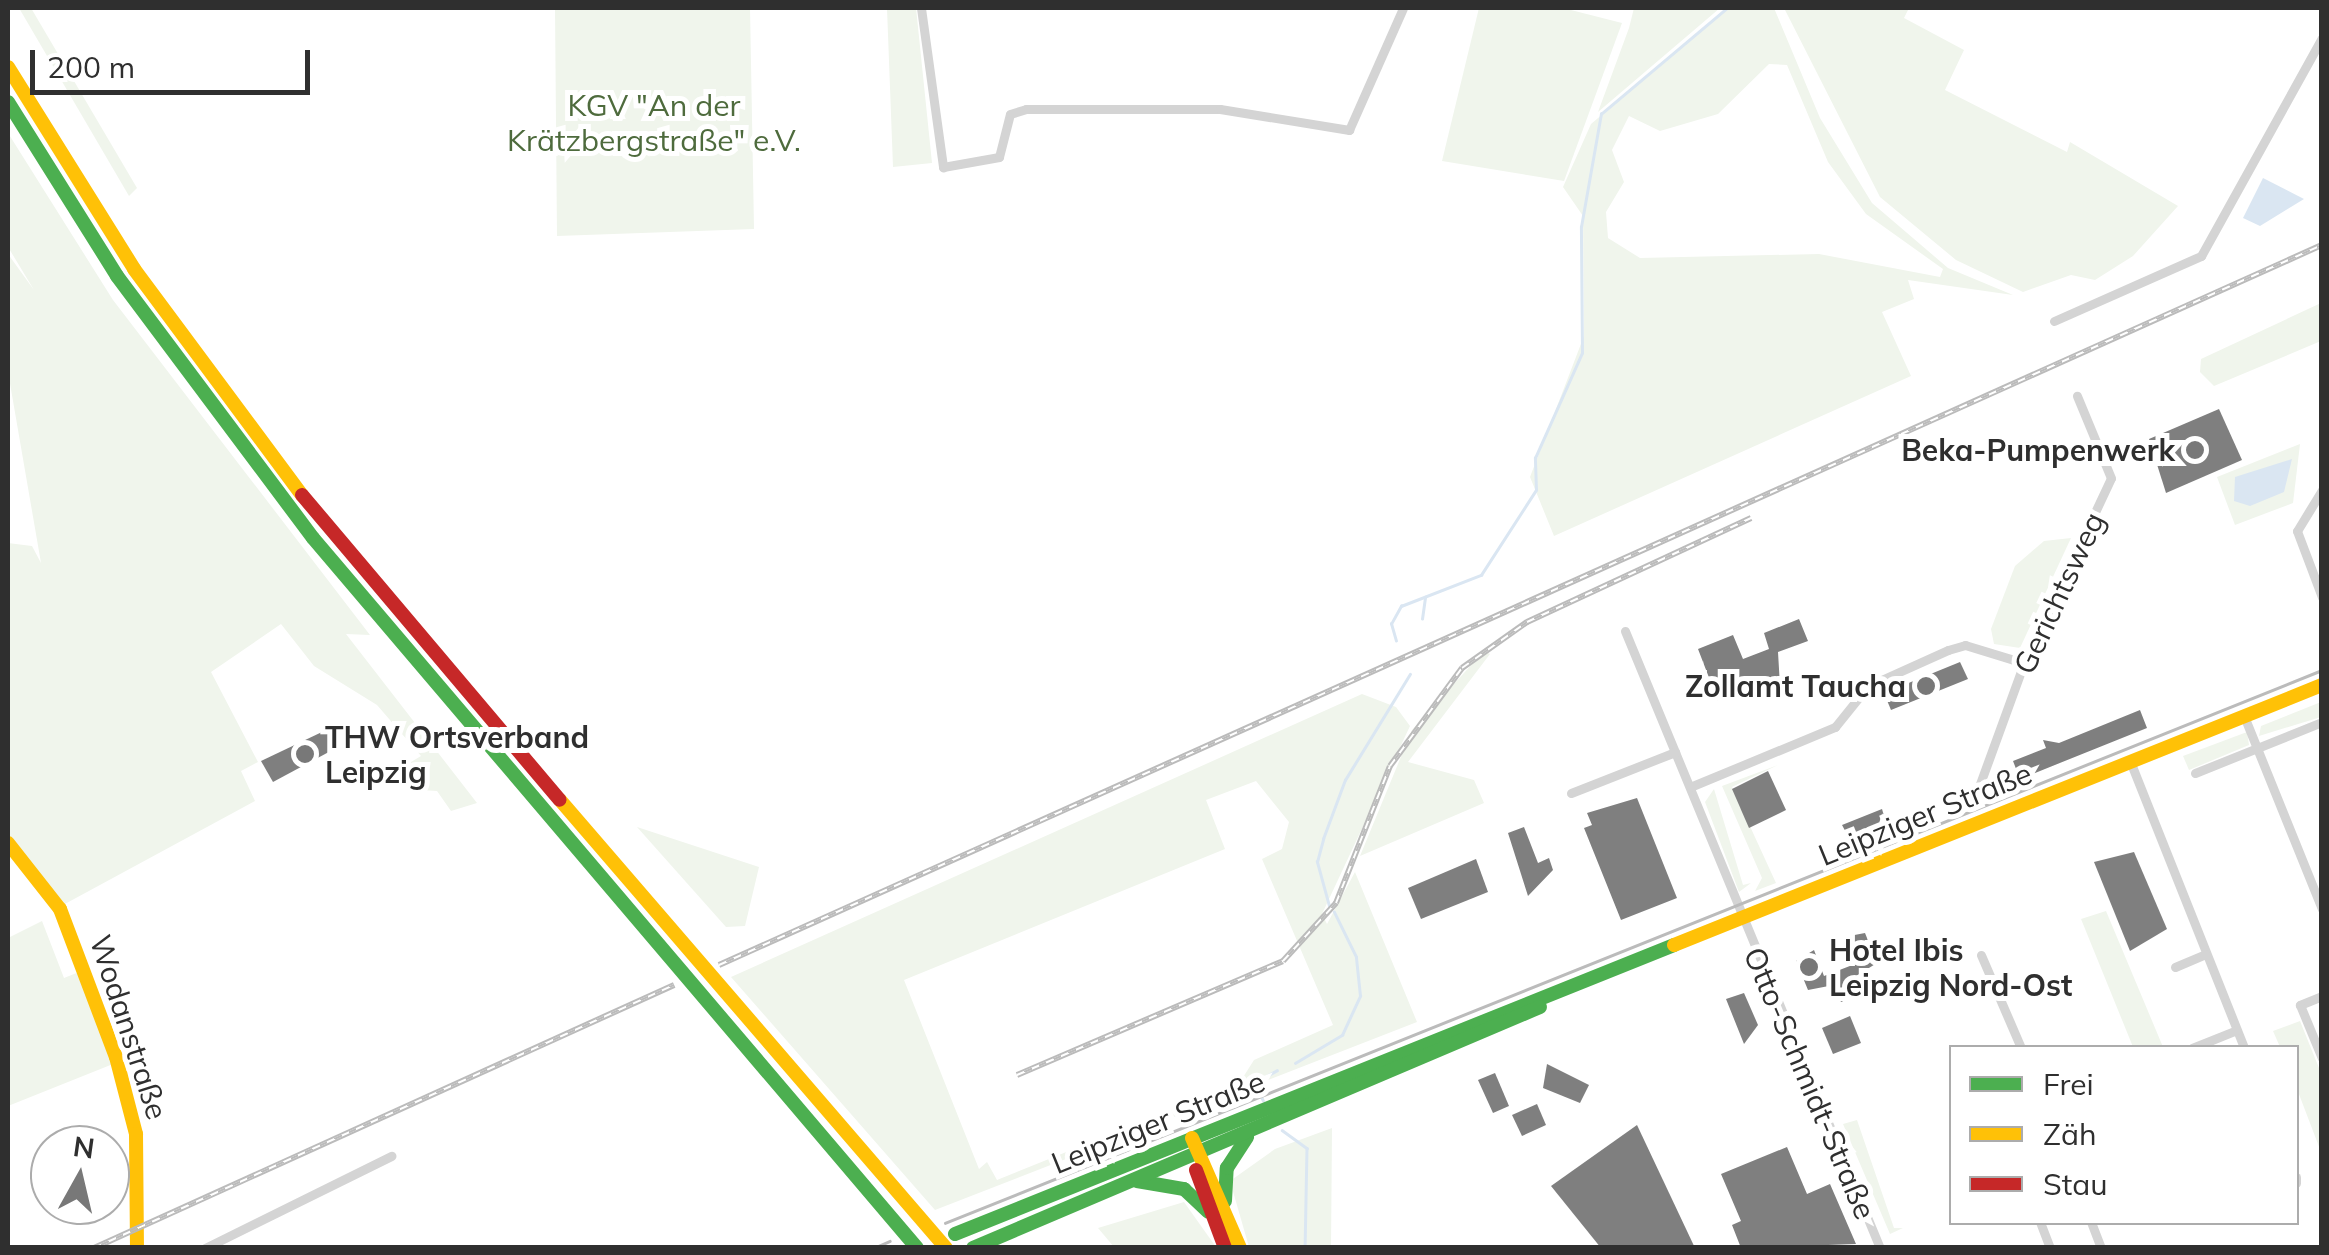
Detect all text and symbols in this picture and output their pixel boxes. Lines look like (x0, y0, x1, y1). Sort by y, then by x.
scale bar (35, 30, 315, 92)
text: 200 m (47, 48, 135, 86)
park label: KGV "An der Krätzbergstraße" e.V. (507, 87, 801, 158)
place label: Beka-Pumpenwerk (1901, 432, 2175, 468)
marker: Beka-Pumpenwerk (2184, 439, 2206, 461)
street label: Gerichtsweg (2006, 507, 2112, 679)
place label: Zollamt Taucha (1685, 668, 1906, 704)
marker: Zollamt Taucha (1915, 675, 1937, 697)
place label: THW Ortsverband Leipzig (325, 719, 589, 790)
marker: THW Ortsverband Leipzig (294, 743, 316, 765)
street label: Leipziger Straße (1813, 755, 2037, 873)
street label: Wodanstraße (82, 930, 176, 1124)
place label: Hotel Ibis Leipzig Nord-Ost (1829, 932, 2072, 1002)
street label: Otto-Schmidt-Straße (1736, 942, 1884, 1224)
marker: Hotel Ibis Leipzig Nord-Ost (1798, 956, 1820, 978)
legend (1949, 1045, 2299, 1225)
street label: Leipziger Straße (1046, 1063, 1270, 1181)
text: Frei (2043, 1065, 2094, 1103)
text: Zäh (2043, 1115, 2096, 1153)
north arrow (30, 1125, 130, 1225)
text: N (71, 1128, 97, 1166)
text: Stau (2043, 1165, 2107, 1203)

